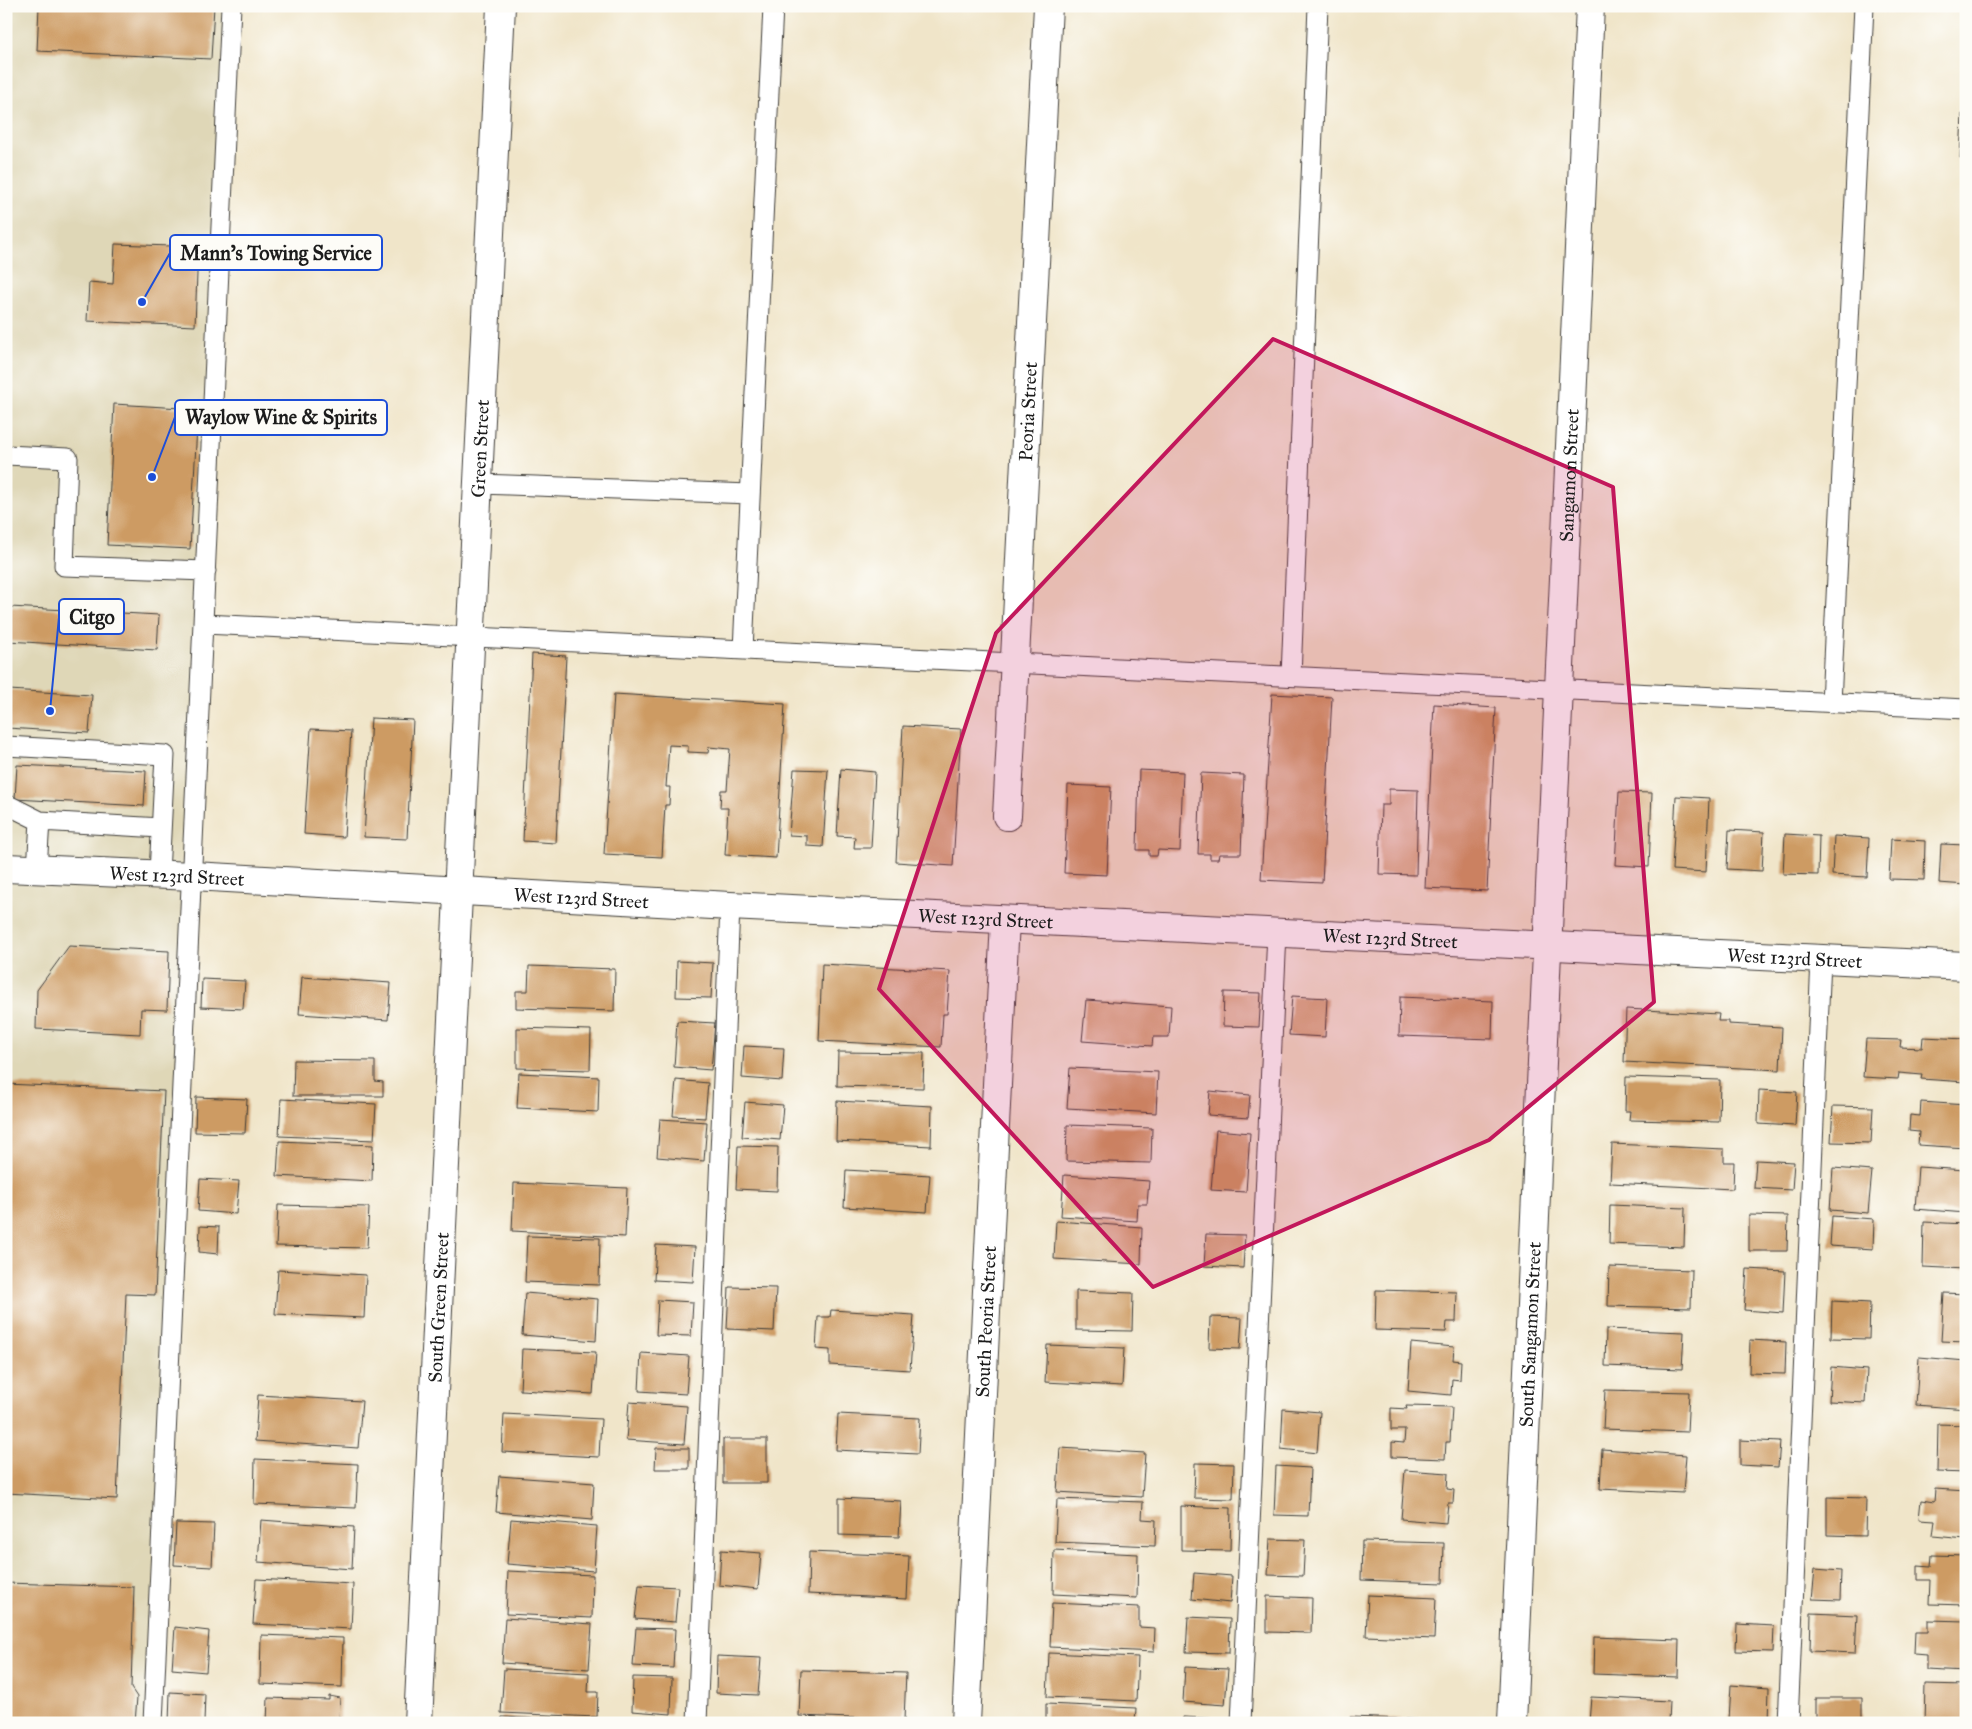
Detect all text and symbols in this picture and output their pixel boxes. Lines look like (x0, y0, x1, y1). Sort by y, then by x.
callout: Mann's Towing Service (170, 235, 382, 270)
text: Mann's Towing Service (180, 241, 373, 266)
street label: Peoria Street (1013, 361, 1041, 462)
street label: Green Street (466, 399, 493, 498)
callout: Waylow Wine & Spirits (175, 400, 387, 435)
text: Waylow Wine & Spirits (185, 405, 378, 430)
street label: Sangamon Street (1554, 408, 1583, 542)
callout: Citgo (59, 599, 124, 634)
text: Citgo (69, 605, 115, 630)
street label: West 123rd Street (109, 861, 245, 890)
street label: West 123rd Street (513, 882, 650, 913)
street label: West 123rd Street (918, 904, 1054, 933)
street label: West 123rd Street (1322, 923, 1459, 953)
street label: West 123rd Street (1727, 943, 1863, 972)
street label: South Green Street (423, 1231, 453, 1383)
street label: South Sangamon Street (1514, 1241, 1545, 1428)
street label: South Peoria Street (970, 1245, 1001, 1398)

